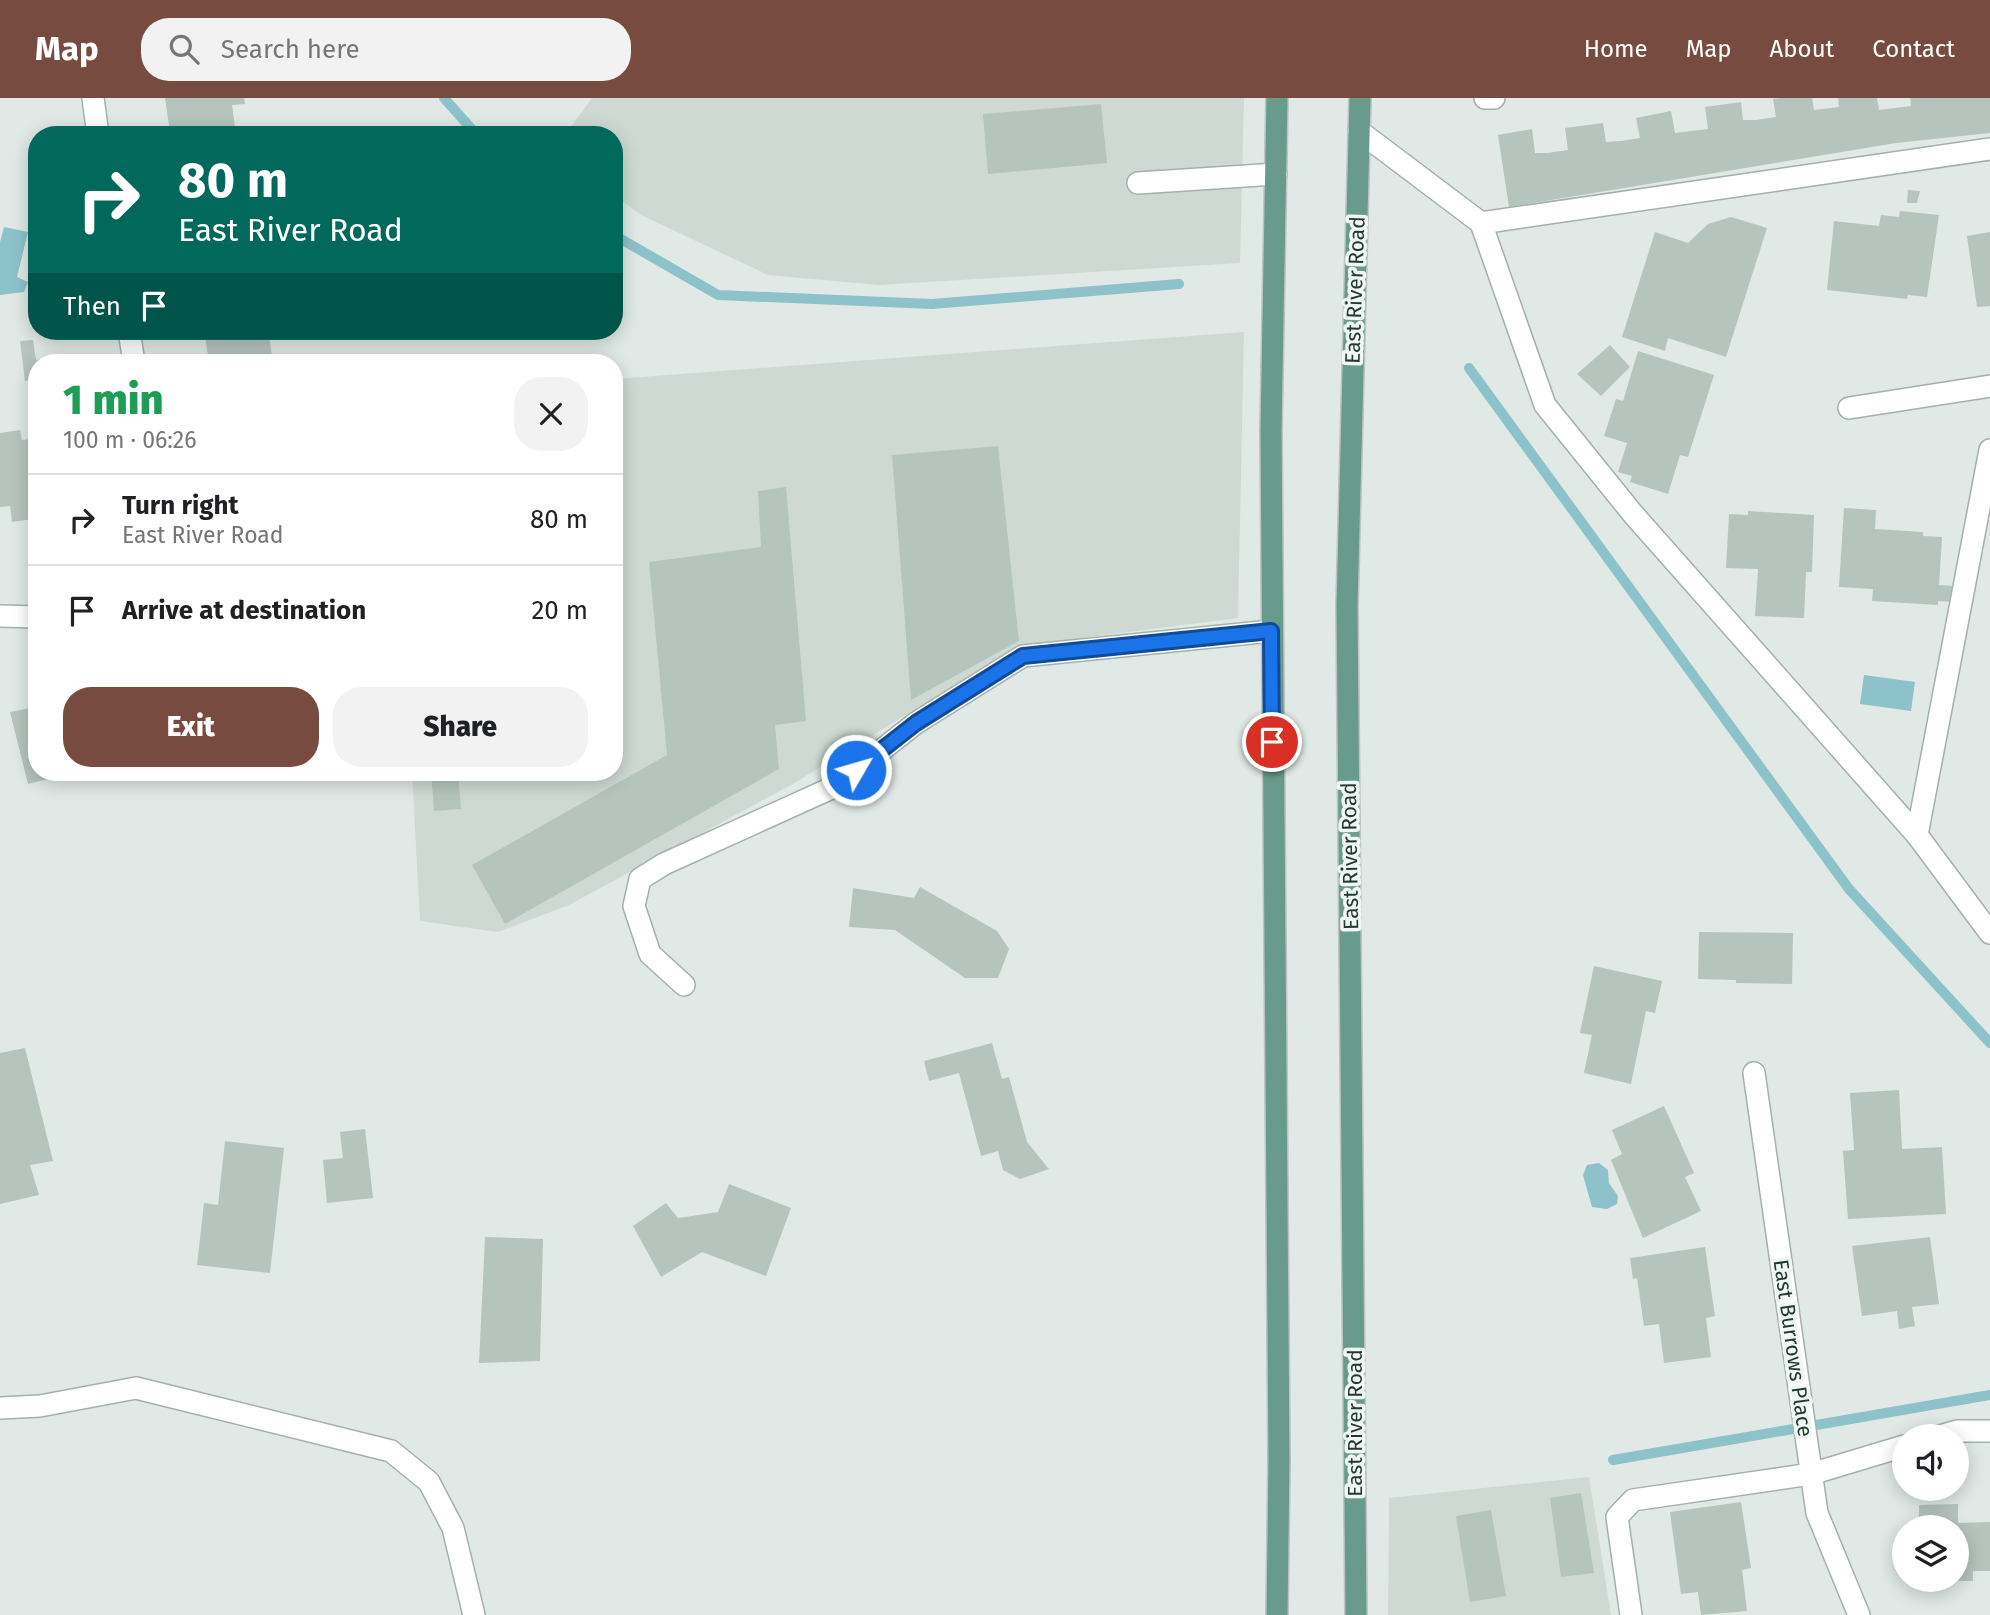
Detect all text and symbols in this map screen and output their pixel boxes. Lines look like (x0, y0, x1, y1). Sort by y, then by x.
search box (141, 18, 631, 81)
text: Map (35, 29, 99, 69)
icon: search (165, 30, 203, 68)
text: Search here (221, 34, 360, 65)
text: Home (1584, 35, 1648, 63)
text: Map (1686, 35, 1732, 63)
text: About (1770, 35, 1834, 63)
text: Contact (1872, 35, 1955, 63)
text: 80 m (178, 151, 288, 210)
icon: right (63, 154, 154, 245)
text: East River Road (178, 211, 403, 249)
street label: East River Road (1339, 216, 1371, 364)
icon: arrive (135, 287, 173, 325)
text: Then (63, 291, 121, 322)
text: 1 min (63, 375, 164, 425)
button: close (514, 377, 588, 451)
text: 100 m · 06:26 (63, 426, 196, 454)
text: Turn right (122, 490, 239, 521)
icon: right (63, 501, 101, 539)
text: 80 m (530, 504, 588, 535)
text: East River Road (122, 521, 284, 549)
icon: arrive (63, 592, 101, 630)
text: Arrive at destination (122, 595, 366, 626)
text: 20 m (531, 595, 588, 626)
button: Exit (63, 687, 319, 767)
button: Share (333, 687, 588, 767)
pin (1242, 712, 1302, 772)
icon: arrive (1253, 723, 1291, 761)
position arrow (819, 733, 893, 807)
street label: East River Road (1336, 782, 1364, 930)
street label: East Burrows Place (1768, 1258, 1818, 1438)
street label: East River Road (1342, 1349, 1368, 1497)
map controls (1892, 1424, 1969, 1592)
button: sound (1892, 1424, 1969, 1501)
button: layers (1892, 1515, 1969, 1592)

